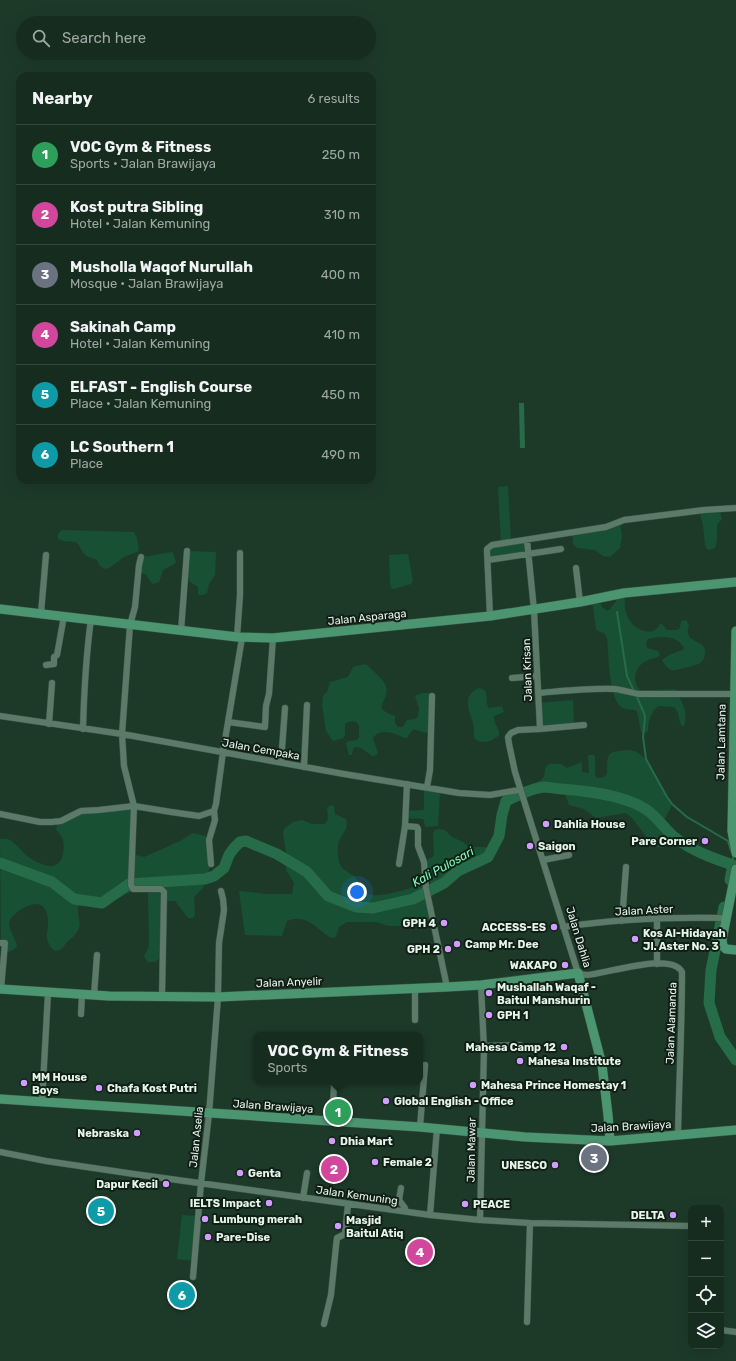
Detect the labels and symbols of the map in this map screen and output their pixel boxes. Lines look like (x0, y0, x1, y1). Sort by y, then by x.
street label: Jalan Asparaga (327, 607, 407, 628)
street label: Jalan Krisan (520, 638, 535, 702)
street label: Jalan Lamtana (714, 704, 729, 780)
street label: Jalan Cempaka (221, 736, 301, 763)
place label: Dahlia House (554, 818, 626, 831)
marker: Dahlia House (541, 819, 551, 829)
place label: Pare Corner (631, 835, 697, 848)
marker: Pare Corner (700, 836, 710, 846)
place label: Saigon (538, 840, 576, 853)
marker: Saigon (525, 841, 535, 851)
water label: Kali Pulosari (410, 844, 477, 890)
your location (347, 882, 367, 902)
street label: Jalan Aster (615, 902, 674, 919)
street label: Jalan Dahlia (563, 905, 594, 969)
place label: GPH 4 (403, 917, 436, 930)
marker: GPH 4 (439, 918, 449, 928)
place label: ACCESS-ES (482, 921, 546, 934)
marker: ACCESS-ES (549, 922, 559, 932)
place label: Kos Al-Hidayah Jl. Aster No. 3 (643, 927, 726, 953)
marker: Kos Al-Hidayah Jl. Aster No. 3 (630, 934, 640, 944)
place label: Camp Mr. Dee (465, 938, 539, 951)
marker: Camp Mr. Dee (452, 939, 462, 949)
place label: GPH 2 (407, 943, 440, 956)
marker: GPH 2 (443, 944, 453, 954)
place label: WAKAPO (510, 959, 557, 972)
marker: WAKAPO (560, 960, 570, 970)
street label: Jalan Anyelir (256, 975, 323, 990)
place label: Mushallah Waqaf - Baitul Manshurin (497, 981, 596, 1007)
street label: Jalan Alamanda (664, 982, 679, 1064)
marker: Mushallah Waqaf - Baitul Manshurin (484, 988, 494, 998)
place label: GPH 1 (497, 1009, 528, 1022)
marker: GPH 1 (484, 1010, 494, 1020)
place label: Mahesa Camp 12 (466, 1041, 556, 1054)
marker: Mahesa Camp 12 (559, 1042, 569, 1052)
place label: Mahesa Institute (528, 1055, 621, 1068)
marker: Mahesa Institute (515, 1056, 525, 1066)
place label: MM House Boys (32, 1071, 88, 1097)
marker: MM House Boys (19, 1078, 29, 1088)
place label: Mahesa Prince Homestay 1 (481, 1079, 626, 1092)
marker: Mahesa Prince Homestay 1 (468, 1080, 478, 1090)
place label: Chafa Kost Putri (107, 1082, 197, 1095)
marker: Chafa Kost Putri (94, 1083, 104, 1093)
place label: Global English - Office (394, 1095, 514, 1108)
marker: Global English - Office (381, 1096, 391, 1106)
street label: Jalan Brawijaya (232, 1097, 314, 1116)
pin: 1 (325, 1097, 351, 1127)
street label: Jalan Aselia (187, 1106, 206, 1168)
street label: Jalan Mawar (464, 1117, 479, 1183)
street label: Jalan Brawijaya (590, 1118, 672, 1135)
place label: Nebraska (77, 1127, 129, 1140)
marker: Nebraska (132, 1128, 142, 1138)
place label: Dhia Mart (340, 1135, 393, 1148)
marker: Dhia Mart (327, 1136, 337, 1146)
pin: 3 (581, 1143, 607, 1173)
pin: 2 (321, 1154, 347, 1184)
place label: Female 2 (383, 1156, 432, 1169)
marker: Female 2 (370, 1157, 380, 1167)
place label: UNESCO (501, 1159, 547, 1172)
marker: UNESCO (550, 1160, 560, 1170)
place label: Genta (248, 1167, 281, 1180)
marker: Genta (235, 1168, 245, 1178)
place label: Dapur Kecil (96, 1178, 158, 1191)
marker: Dapur Kecil (161, 1179, 171, 1189)
street label: Jalan Kemuning (315, 1183, 399, 1208)
pin: 5 (88, 1196, 114, 1226)
place label: IELTS Impact (190, 1197, 261, 1210)
marker: IELTS Impact (264, 1198, 274, 1208)
place label: PEACE (473, 1198, 510, 1211)
marker: PEACE (460, 1199, 470, 1209)
place label: DELTA (631, 1209, 665, 1222)
marker: DELTA (668, 1210, 678, 1220)
place label: Lumbung merah (213, 1213, 302, 1226)
marker: Lumbung merah (200, 1214, 210, 1224)
place label: Masjid Baitul Atiq (346, 1214, 404, 1240)
marker: Masjid Baitul Atiq (333, 1221, 343, 1231)
place label: Pare-Dise (216, 1231, 271, 1244)
marker: Pare-Dise (203, 1232, 213, 1242)
pin: 4 (407, 1237, 433, 1267)
pin: 6 (169, 1280, 195, 1310)

